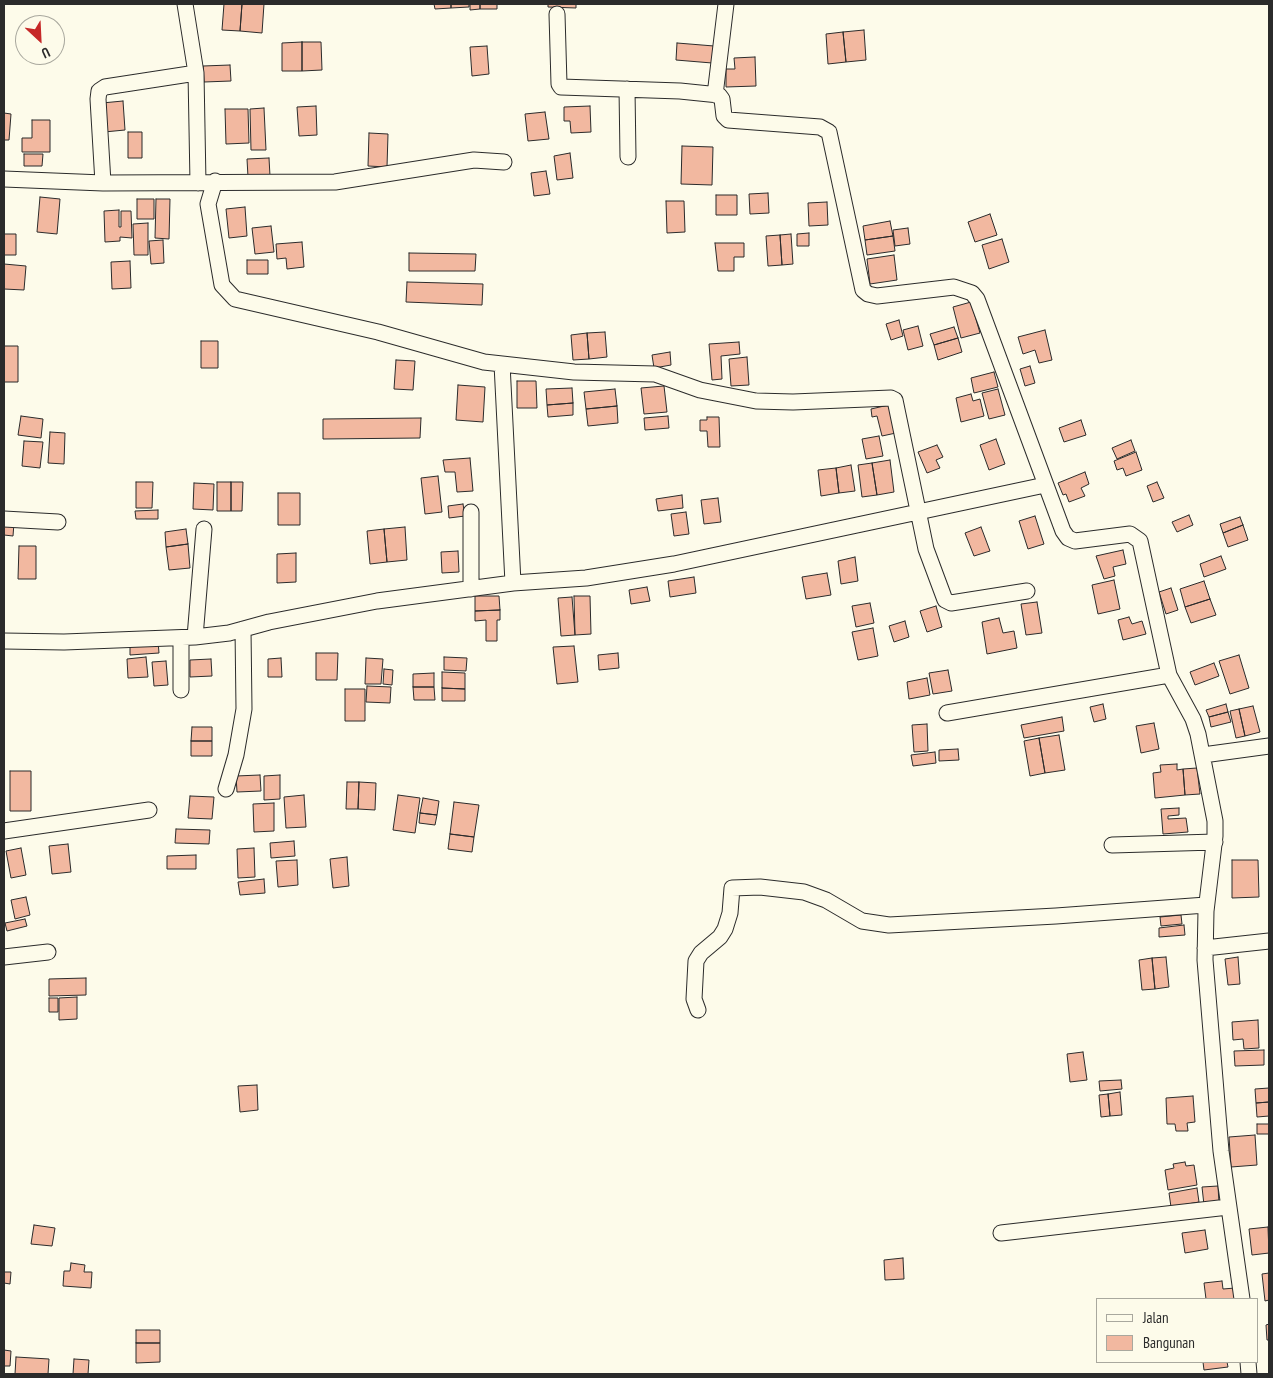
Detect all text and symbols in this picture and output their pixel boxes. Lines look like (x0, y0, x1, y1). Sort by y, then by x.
north arrow (15, 15, 65, 65)
text: U (39, 43, 53, 62)
legend (1096, 1298, 1258, 1363)
text: Jalan (1143, 1308, 1169, 1327)
text: Bangunan (1143, 1333, 1195, 1352)

